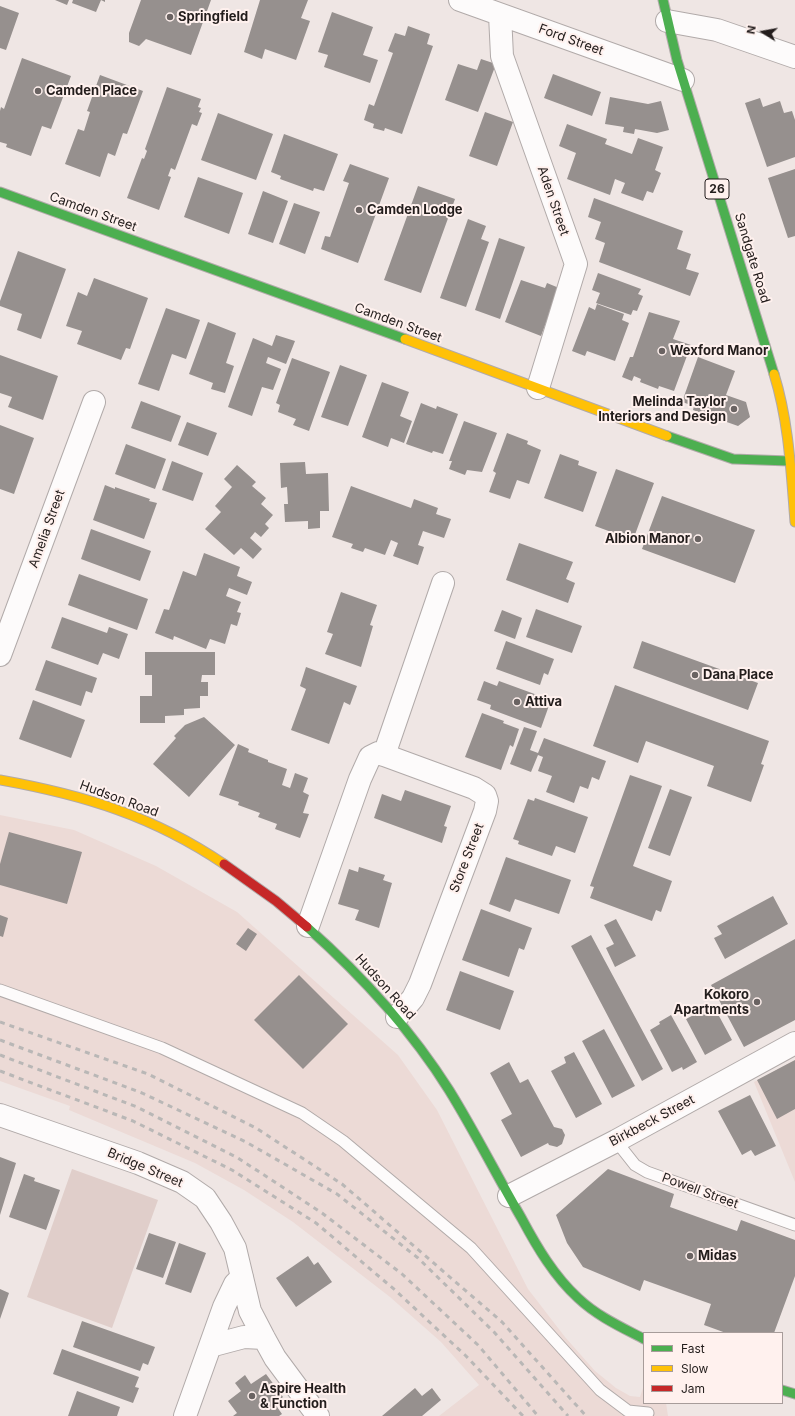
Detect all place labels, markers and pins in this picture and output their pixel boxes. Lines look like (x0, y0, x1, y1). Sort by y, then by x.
place label: Springfield (178, 9, 248, 25)
marker: Springfield (165, 12, 175, 22)
place label: Camden Place (46, 83, 137, 99)
marker: Camden Place (33, 86, 43, 96)
place label: Camden Lodge (367, 202, 463, 218)
marker: Camden Lodge (354, 205, 364, 215)
place label: Wexford Manor (670, 343, 768, 359)
marker: Wexford Manor (657, 346, 667, 356)
place label: Melinda Taylor Interiors and Design (598, 394, 726, 425)
marker: Melinda Taylor Interiors and Design (729, 404, 739, 414)
place label: Albion Manor (605, 531, 690, 547)
marker: Albion Manor (693, 534, 703, 544)
place label: Dana Place (703, 667, 774, 683)
marker: Dana Place (690, 670, 700, 680)
place label: Attiva (525, 694, 562, 710)
marker: Attiva (512, 697, 522, 707)
place label: Kokoro Apartments (673, 987, 749, 1018)
marker: Kokoro Apartments (752, 997, 762, 1007)
place label: Midas (698, 1248, 737, 1264)
marker: Midas (685, 1251, 695, 1261)
place label: Aspire Health & Function (260, 1381, 346, 1412)
marker: Aspire Health & Function (247, 1391, 257, 1401)

